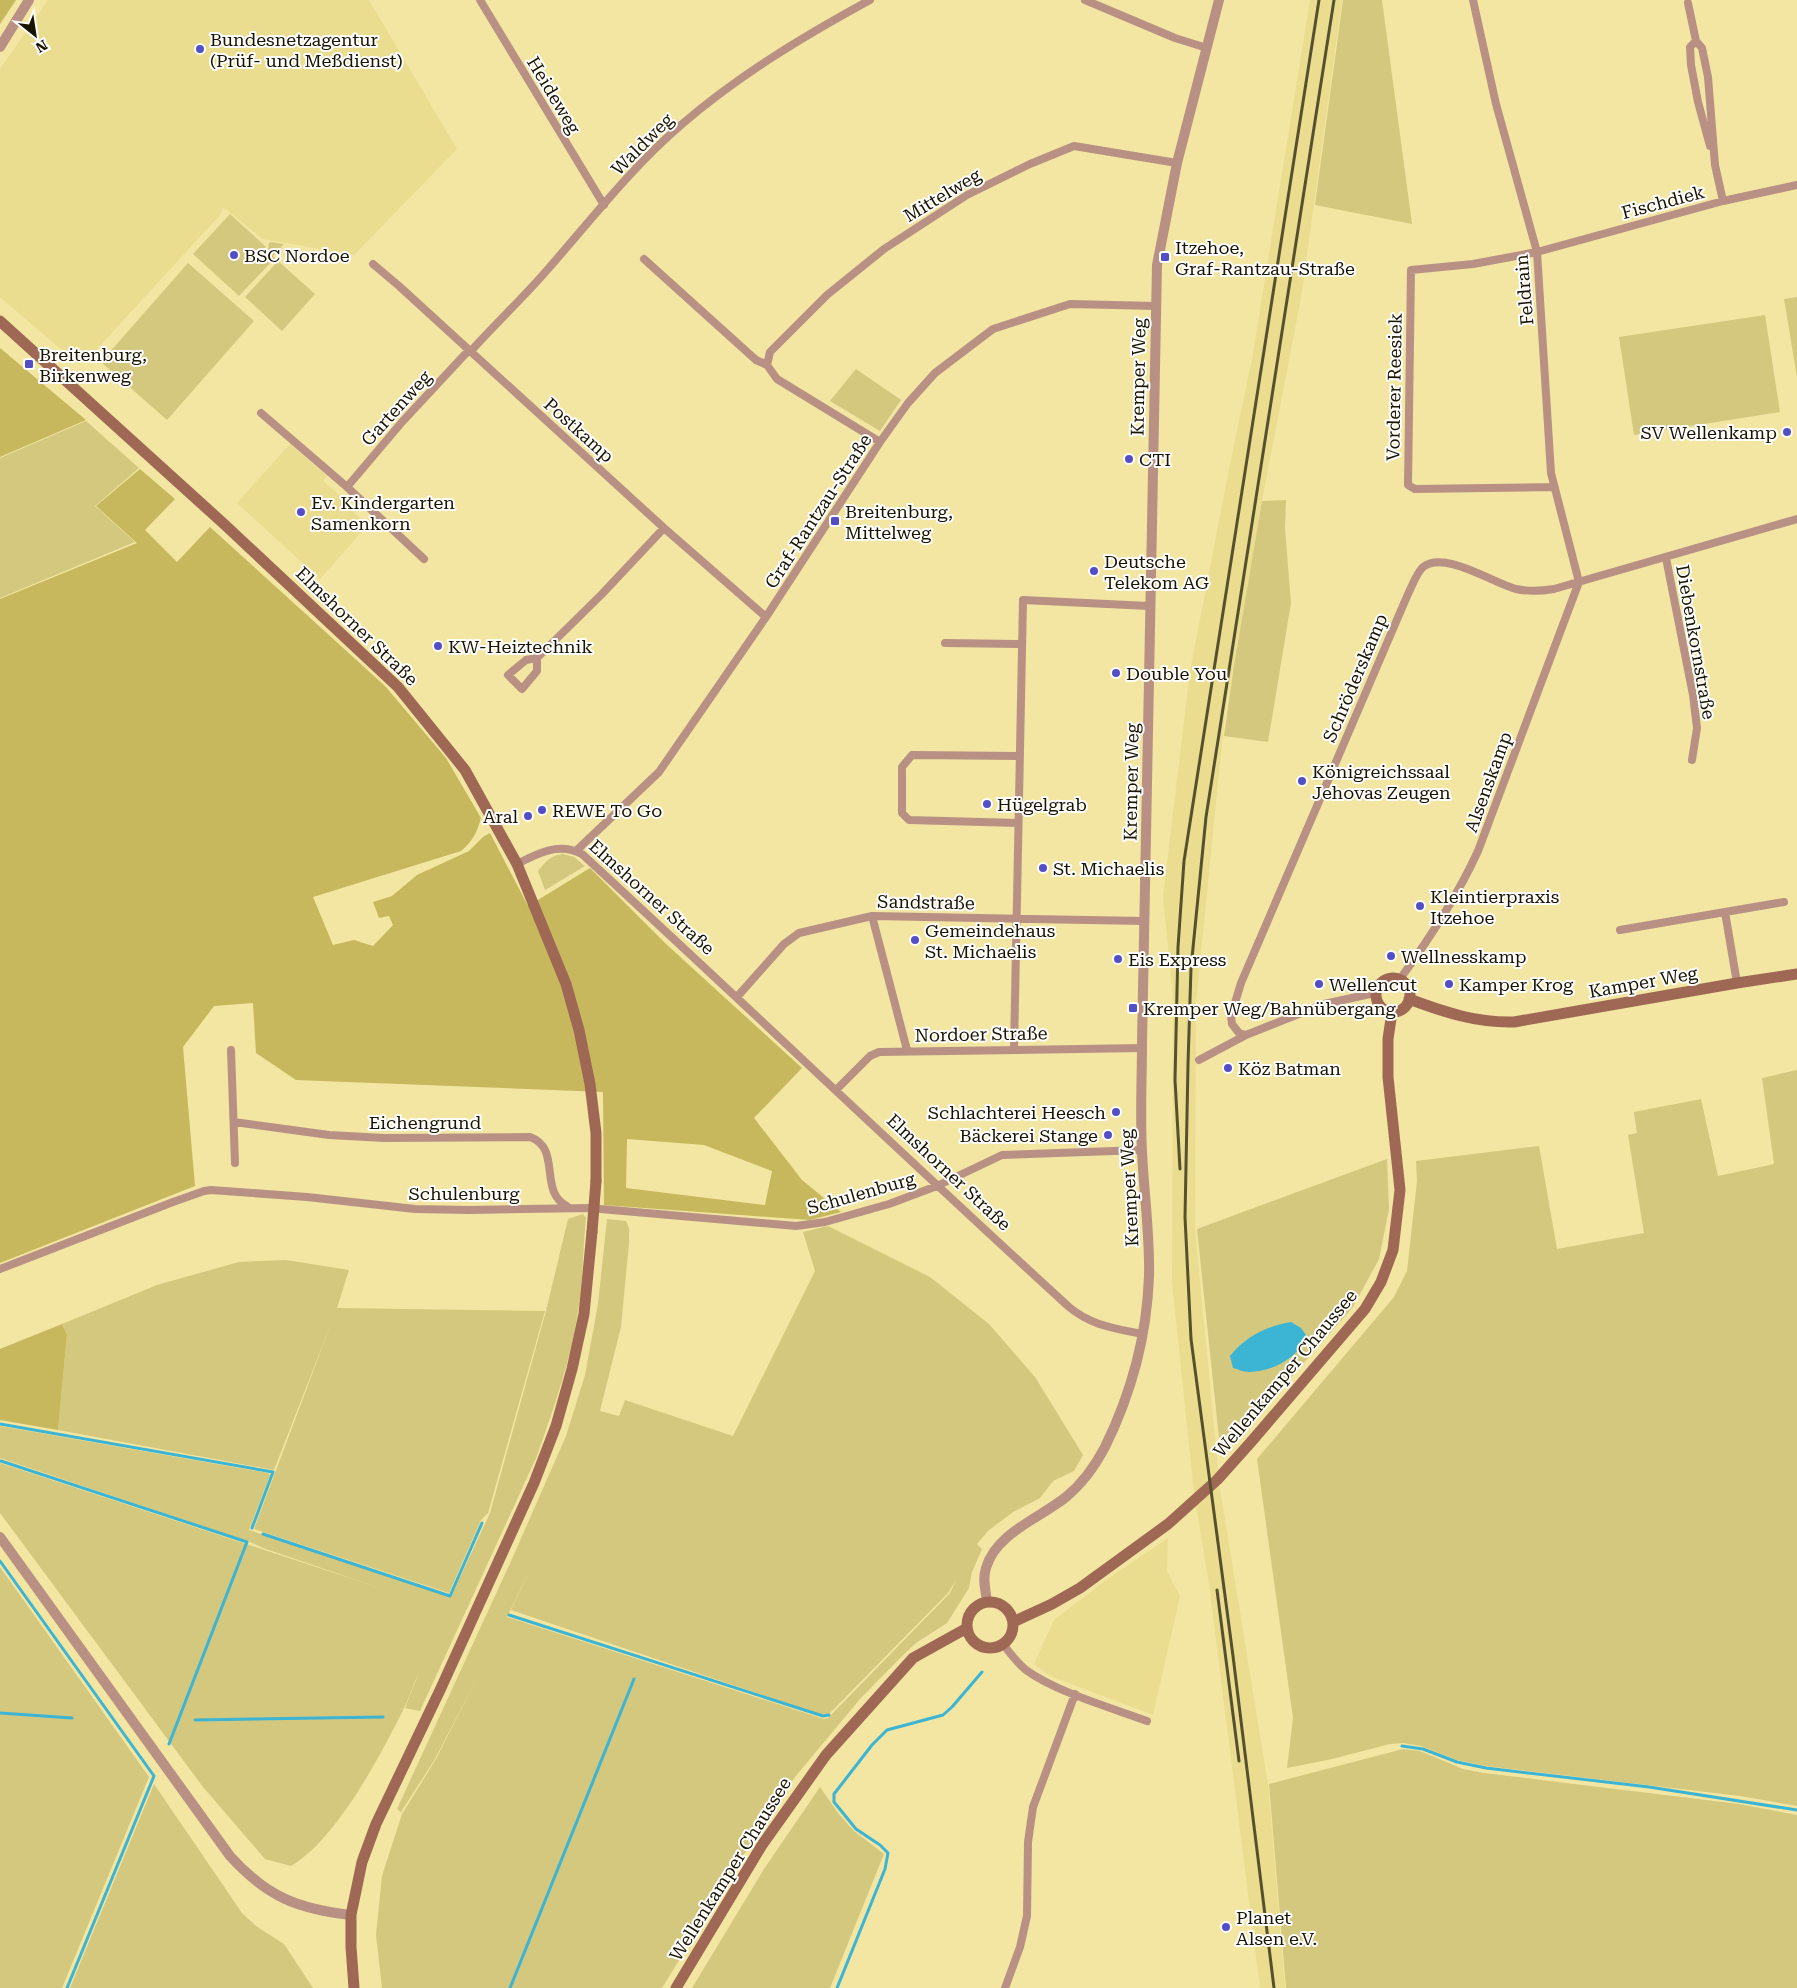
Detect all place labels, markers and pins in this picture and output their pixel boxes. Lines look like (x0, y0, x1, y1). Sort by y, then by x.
place label: Bundesnetzagentur (Prüf- und Meßdienst) (210, 29, 403, 71)
marker: Bundesnetzagentur (Prüf- und Meßdienst) (194, 43, 206, 55)
place label: Itzehoe, Graf-Rantzau-Straße (1175, 237, 1355, 279)
place label: BSC Nordoe (244, 245, 350, 266)
marker: BSC Nordoe (228, 249, 240, 261)
marker: Itzehoe, Graf-Rantzau-Straße (1159, 251, 1171, 263)
place label: Breitenburg, Birkenweg (39, 344, 147, 386)
marker: Breitenburg, Birkenweg (23, 358, 35, 370)
place label: SV Wellenkamp (1641, 422, 1777, 443)
marker: SV Wellenkamp (1781, 426, 1793, 438)
place label: CTI (1139, 449, 1171, 470)
marker: CTI (1123, 453, 1135, 465)
place label: Ev. Kindergarten Samenkorn (311, 492, 455, 534)
place label: Breitenburg, Mittelweg (845, 501, 953, 543)
marker: Ev. Kindergarten Samenkorn (295, 506, 307, 518)
marker: Breitenburg, Mittelweg (829, 515, 841, 527)
place label: Deutsche Telekom AG (1104, 551, 1209, 593)
marker: Deutsche Telekom AG (1088, 565, 1100, 577)
place label: KW-Heiztechnik (448, 636, 593, 657)
marker: KW-Heiztechnik (432, 640, 444, 652)
place label: Double You (1126, 663, 1227, 684)
marker: Double You (1110, 667, 1122, 679)
place label: Königreichssaal Jehovas Zeugen (1312, 761, 1451, 803)
marker: Königreichssaal Jehovas Zeugen (1296, 775, 1308, 787)
place label: Hügelgrab (997, 794, 1087, 815)
marker: Hügelgrab (981, 798, 993, 810)
place label: REWE To Go (552, 800, 662, 821)
marker: REWE To Go (536, 804, 548, 816)
place label: Aral (483, 806, 518, 827)
marker: Aral (522, 810, 534, 822)
place label: St. Michaelis (1053, 858, 1164, 879)
marker: St. Michaelis (1037, 862, 1049, 874)
place label: Kleintierpraxis Itzehoe (1430, 886, 1559, 928)
marker: Kleintierpraxis Itzehoe (1414, 900, 1426, 912)
place label: Gemeindehaus St. Michaelis (925, 920, 1055, 962)
marker: Gemeindehaus St. Michaelis (909, 934, 921, 946)
place label: Wellnesskamp (1401, 946, 1527, 967)
place label: Eis Express (1128, 949, 1226, 970)
marker: Wellnesskamp (1385, 950, 1397, 962)
marker: Eis Express (1112, 953, 1124, 965)
place label: Wellencut (1329, 974, 1417, 995)
place label: Kamper Krog (1459, 974, 1574, 995)
marker: Wellencut (1313, 978, 1325, 990)
marker: Kamper Krog (1443, 978, 1455, 990)
place label: Kremper Weg/Bahnübergang (1143, 998, 1397, 1019)
marker: Kremper Weg/Bahnübergang (1127, 1002, 1139, 1014)
place label: Köz Batman (1238, 1058, 1341, 1079)
marker: Köz Batman (1222, 1062, 1234, 1074)
place label: Schlachterei Heesch (928, 1102, 1106, 1123)
marker: Schlachterei Heesch (1110, 1106, 1122, 1118)
place label: Bäckerei Stange (959, 1125, 1098, 1146)
marker: Bäckerei Stange (1102, 1129, 1114, 1141)
place label: Planet Alsen e.V. (1236, 1907, 1317, 1949)
marker: Planet Alsen e.V. (1220, 1921, 1232, 1933)

